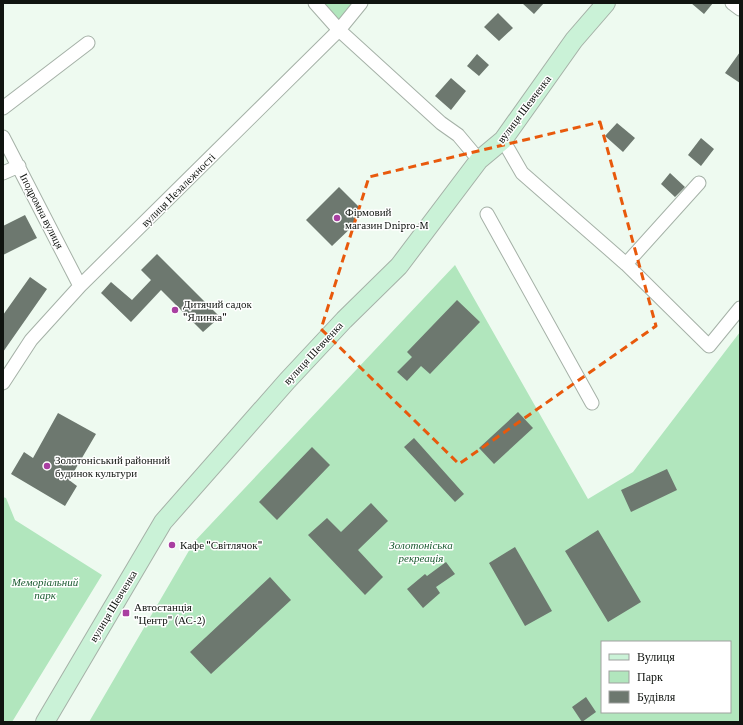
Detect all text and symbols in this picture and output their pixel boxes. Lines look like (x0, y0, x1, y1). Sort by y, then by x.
street label: вулиця Шевченка (495, 73, 553, 145)
street label: вулиця Незалежності (139, 151, 217, 229)
street label: Іподромна вулиця (18, 171, 66, 251)
place label: Фірмовий магазин Dnipro-M (345, 206, 429, 232)
marker: Фірмовий магазин Dnipro-M (332, 213, 342, 223)
place label: Дитячий садок "Ялинка" (183, 298, 252, 323)
marker: Дитячий садок "Ялинка" (170, 305, 180, 315)
street label: вулиця Шевченка (281, 319, 345, 387)
place label: Золотоніський районний будинок культури (55, 454, 170, 479)
marker: Золотоніський районний будинок культури (42, 461, 52, 471)
place label: Кафе "Світлячок" (180, 539, 262, 551)
park label: Золотоніська рекреація (389, 539, 453, 564)
marker: Кафе "Світлячок" (167, 540, 177, 550)
street label: вулиця Шевченка (87, 568, 139, 644)
park label: Меморіальний парк (11, 576, 79, 601)
place label: Автостанція "Центр" (АС-2) (134, 601, 206, 627)
marker: Автостанція "Центр" (АС-2) (121, 608, 131, 618)
legend (601, 641, 731, 713)
text: Вулиця (637, 650, 675, 664)
text: Парк (637, 670, 663, 684)
text: Будівля (637, 690, 676, 704)

